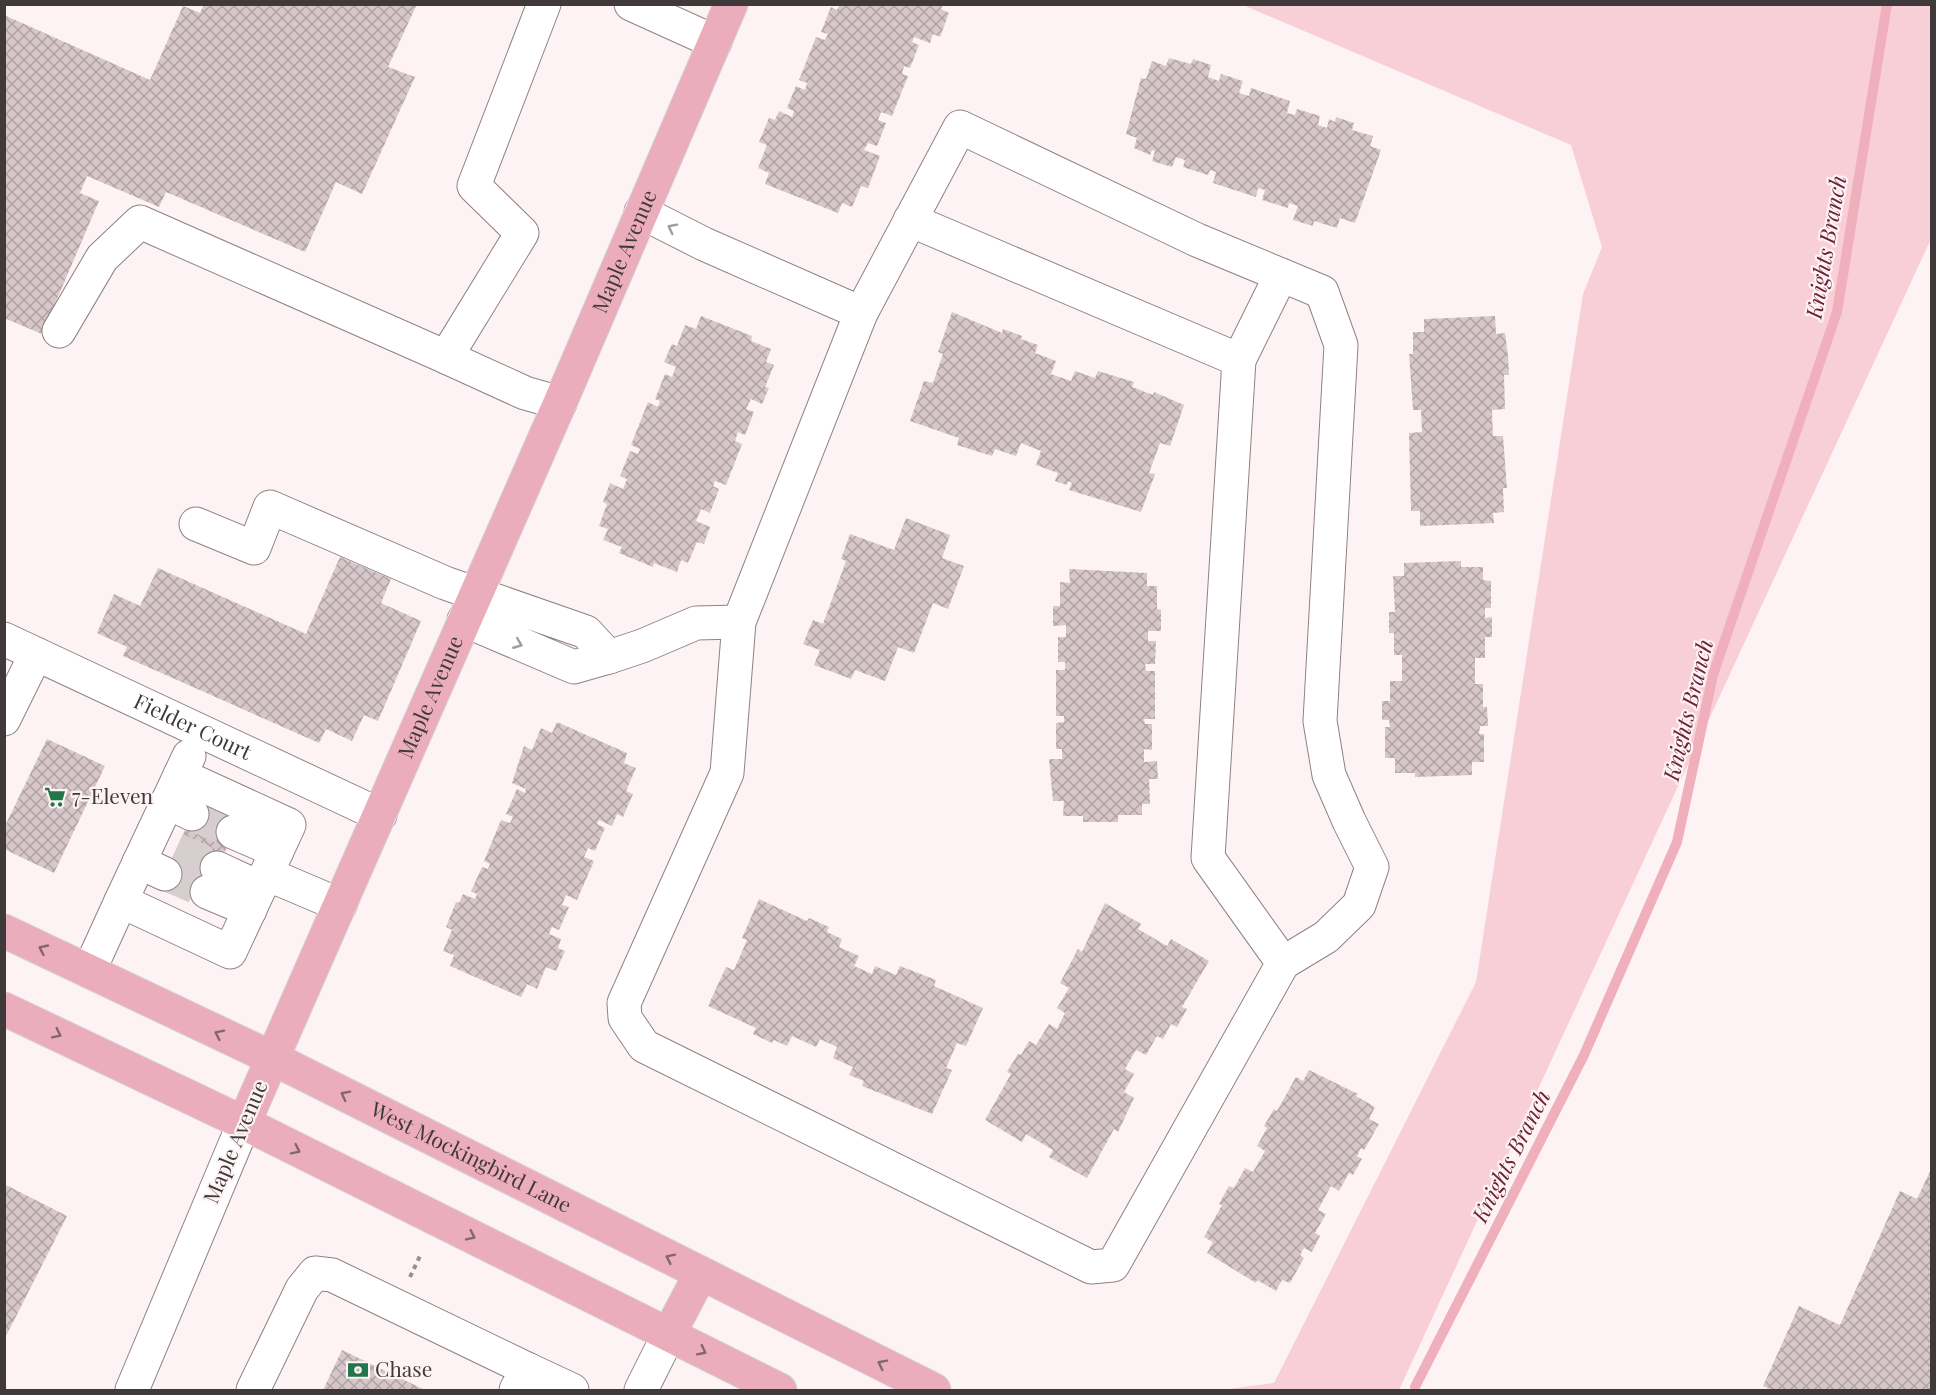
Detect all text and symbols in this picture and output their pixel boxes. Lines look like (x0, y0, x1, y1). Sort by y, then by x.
water label: Knights Branch (1797, 173, 1852, 322)
street label: Maple Avenue (584, 185, 662, 317)
one-way arrow (668, 224, 679, 235)
street label: Maple Avenue (390, 631, 468, 762)
water label: Knights Branch (1655, 636, 1719, 785)
one-way arrow (512, 637, 523, 649)
street label: Fielder Court (130, 686, 257, 765)
place label: 7-Eleven (72, 781, 154, 809)
supermarket icon: 7-Eleven (43, 785, 67, 809)
one-way arrow (39, 944, 50, 956)
one-way arrow (51, 1027, 62, 1039)
one-way arrow (214, 1029, 225, 1041)
street label: Maple Avenue (196, 1075, 273, 1207)
water label: Knights Branch (1463, 1084, 1556, 1228)
one-way arrow (340, 1090, 351, 1102)
street label: West Mockingbird Lane (366, 1093, 577, 1218)
one-way arrow (290, 1142, 301, 1154)
one-way arrow (465, 1229, 476, 1241)
one-way arrow (665, 1254, 676, 1265)
one-way arrow (696, 1344, 707, 1356)
place label: Chase (375, 1354, 432, 1382)
bank icon: Chase (346, 1358, 370, 1382)
one-way arrow (877, 1360, 888, 1371)

